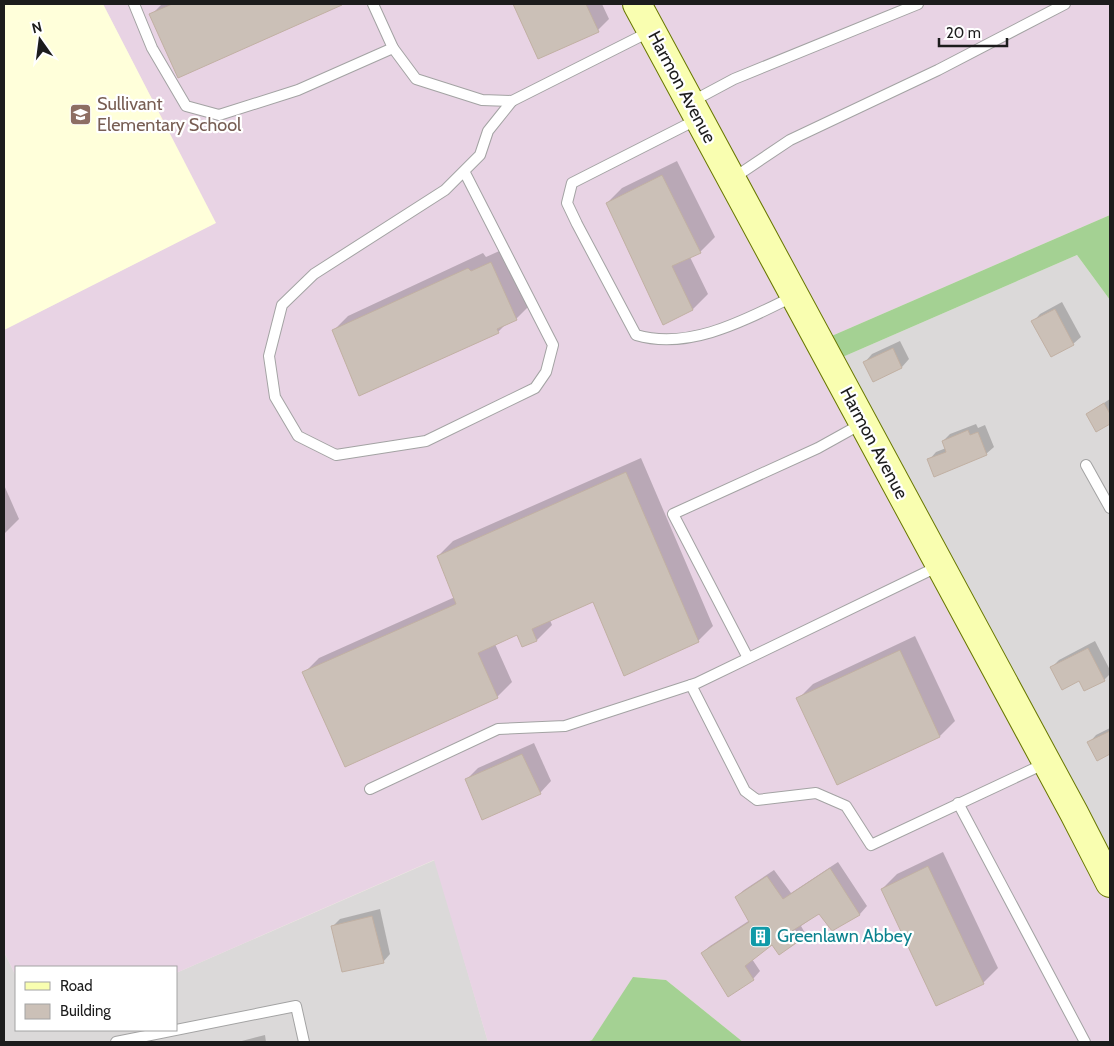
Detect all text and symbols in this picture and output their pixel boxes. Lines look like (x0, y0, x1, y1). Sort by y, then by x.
north arrow (15, 15, 65, 65)
scale bar (939, 15, 1006, 47)
text: N (30, 17, 44, 37)
text: 20 m (946, 24, 981, 42)
street label: Harmon Avenue (643, 27, 721, 147)
place label: Sullivant Elementary School (97, 93, 242, 136)
school or university icon: Sullivant Elementary School (69, 102, 93, 126)
street label: Harmon Avenue (835, 383, 913, 503)
building icon: Greenlawn Abbey (749, 924, 773, 948)
place label: Greenlawn Abbey (777, 925, 912, 947)
legend (15, 966, 178, 1031)
text: Road (60, 977, 93, 995)
text: Building (60, 1002, 111, 1020)

